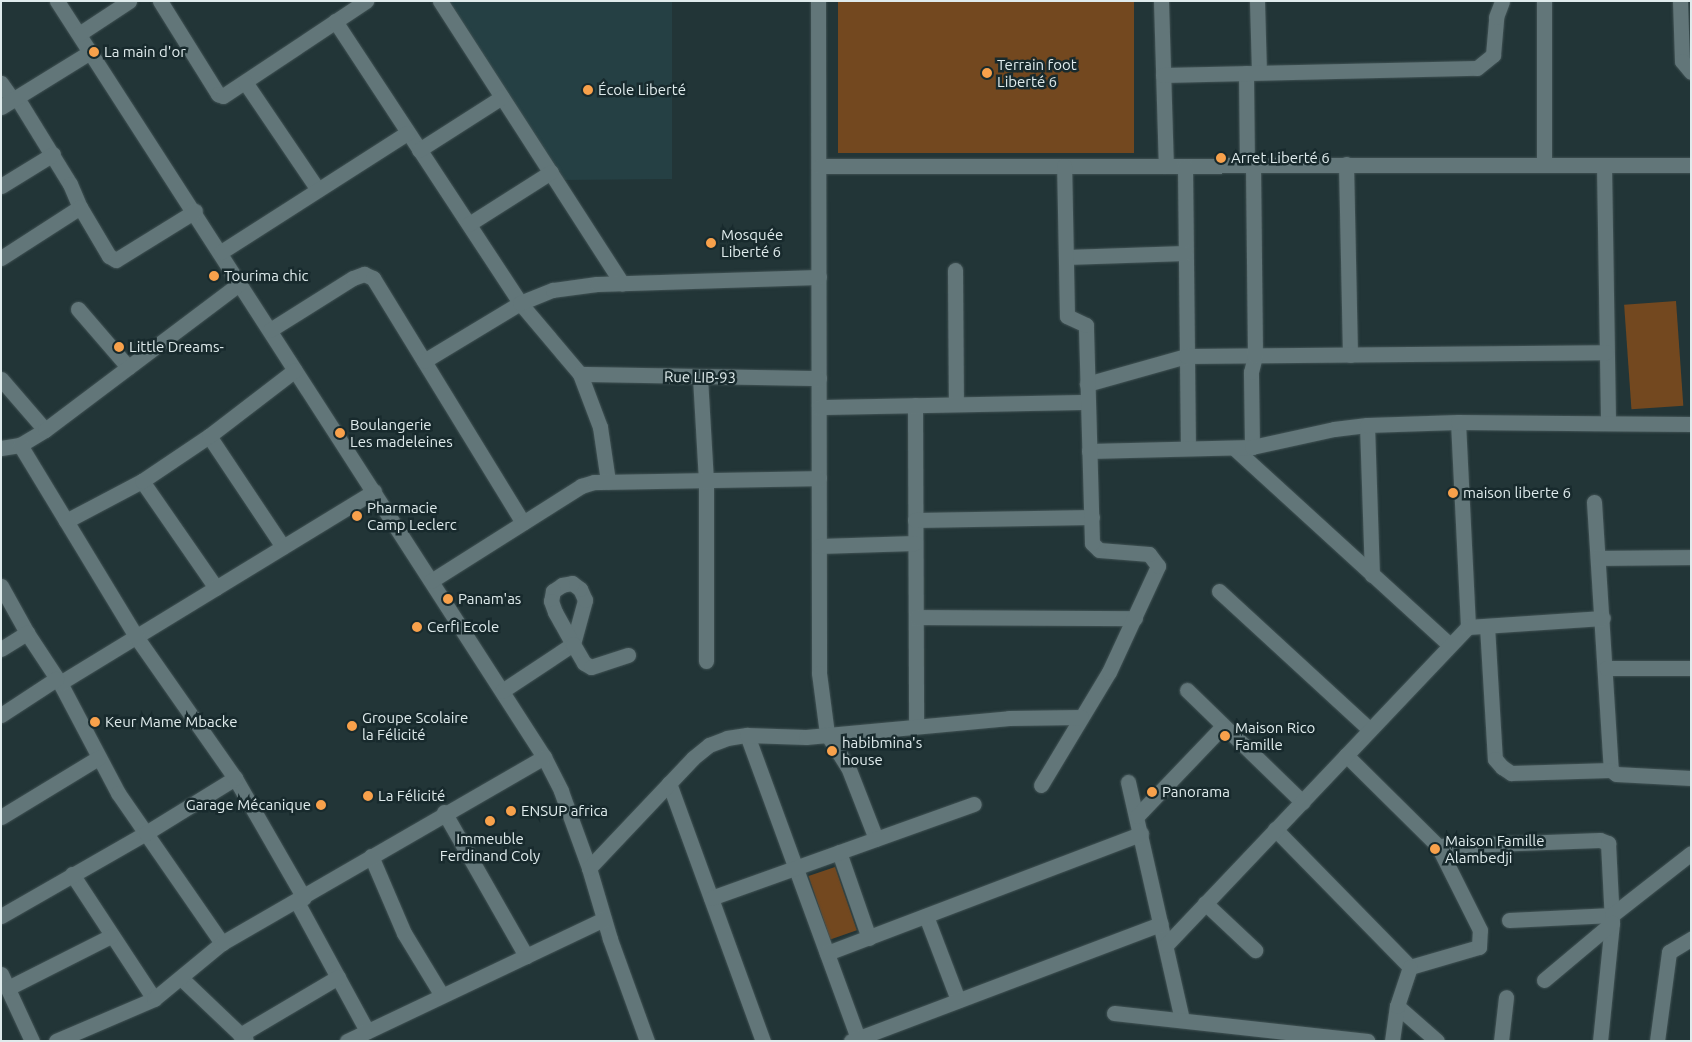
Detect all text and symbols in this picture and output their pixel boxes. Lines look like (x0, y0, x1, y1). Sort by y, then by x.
place label: La main d'or (104, 43, 186, 61)
marker: La main d'or (88, 46, 100, 58)
place label: Terrain foot Liberté 6 (997, 55, 1077, 90)
marker: Terrain foot Liberté 6 (981, 67, 993, 79)
place label: École Liberté (598, 81, 686, 99)
marker: École Liberté (582, 84, 594, 96)
place label: Arret Liberté 6 (1231, 149, 1330, 167)
marker: Arret Liberté 6 (1215, 152, 1227, 164)
place label: Mosquée Liberté 6 (721, 225, 783, 260)
marker: Mosquée Liberté 6 (705, 237, 717, 249)
place label: Tourima chic (224, 267, 309, 285)
marker: Tourima chic (208, 270, 220, 282)
place label: Little Dreams- (129, 338, 224, 356)
marker: Little Dreams- (113, 341, 125, 353)
street label: Rue LIB-93 (664, 367, 736, 387)
place label: Boulangerie Les madeleines (350, 415, 453, 450)
marker: Boulangerie Les madeleines (334, 427, 346, 439)
place label: maison liberte 6 (1463, 484, 1571, 502)
marker: maison liberte 6 (1447, 487, 1459, 499)
place label: Pharmacie Camp Leclerc (367, 498, 457, 533)
marker: Pharmacie Camp Leclerc (351, 510, 363, 522)
place label: Panam'as (458, 590, 521, 608)
marker: Panam'as (442, 593, 454, 605)
place label: Cerfi Ecole (427, 618, 499, 636)
marker: Cerfi Ecole (411, 621, 423, 633)
place label: Groupe Scolaire la Félicité (362, 708, 468, 743)
place label: Keur Mame Mbacke (105, 713, 237, 731)
marker: Keur Mame Mbacke (89, 716, 101, 728)
place label: Maison Rico Famille (1235, 718, 1315, 753)
marker: Groupe Scolaire la Félicité (346, 720, 358, 732)
marker: Maison Rico Famille (1219, 730, 1231, 742)
place label: habibmina's house (842, 733, 922, 768)
marker: habibmina's house (826, 745, 838, 757)
place label: Panorama (1162, 783, 1230, 801)
marker: Panorama (1146, 786, 1158, 798)
place label: La Félicité (378, 787, 445, 805)
marker: La Félicité (362, 790, 374, 802)
place label: Garage Mécanique (186, 796, 311, 814)
marker: Garage Mécanique (315, 799, 327, 811)
place label: ENSUP africa (521, 802, 608, 820)
marker: ENSUP africa (505, 805, 517, 817)
marker: Immeuble Ferdinand Coly (484, 815, 496, 827)
place label: Immeuble Ferdinand Coly (440, 829, 540, 864)
place label: Maison Famille Alambedji (1445, 831, 1544, 866)
marker: Maison Famille Alambedji (1429, 843, 1441, 855)

